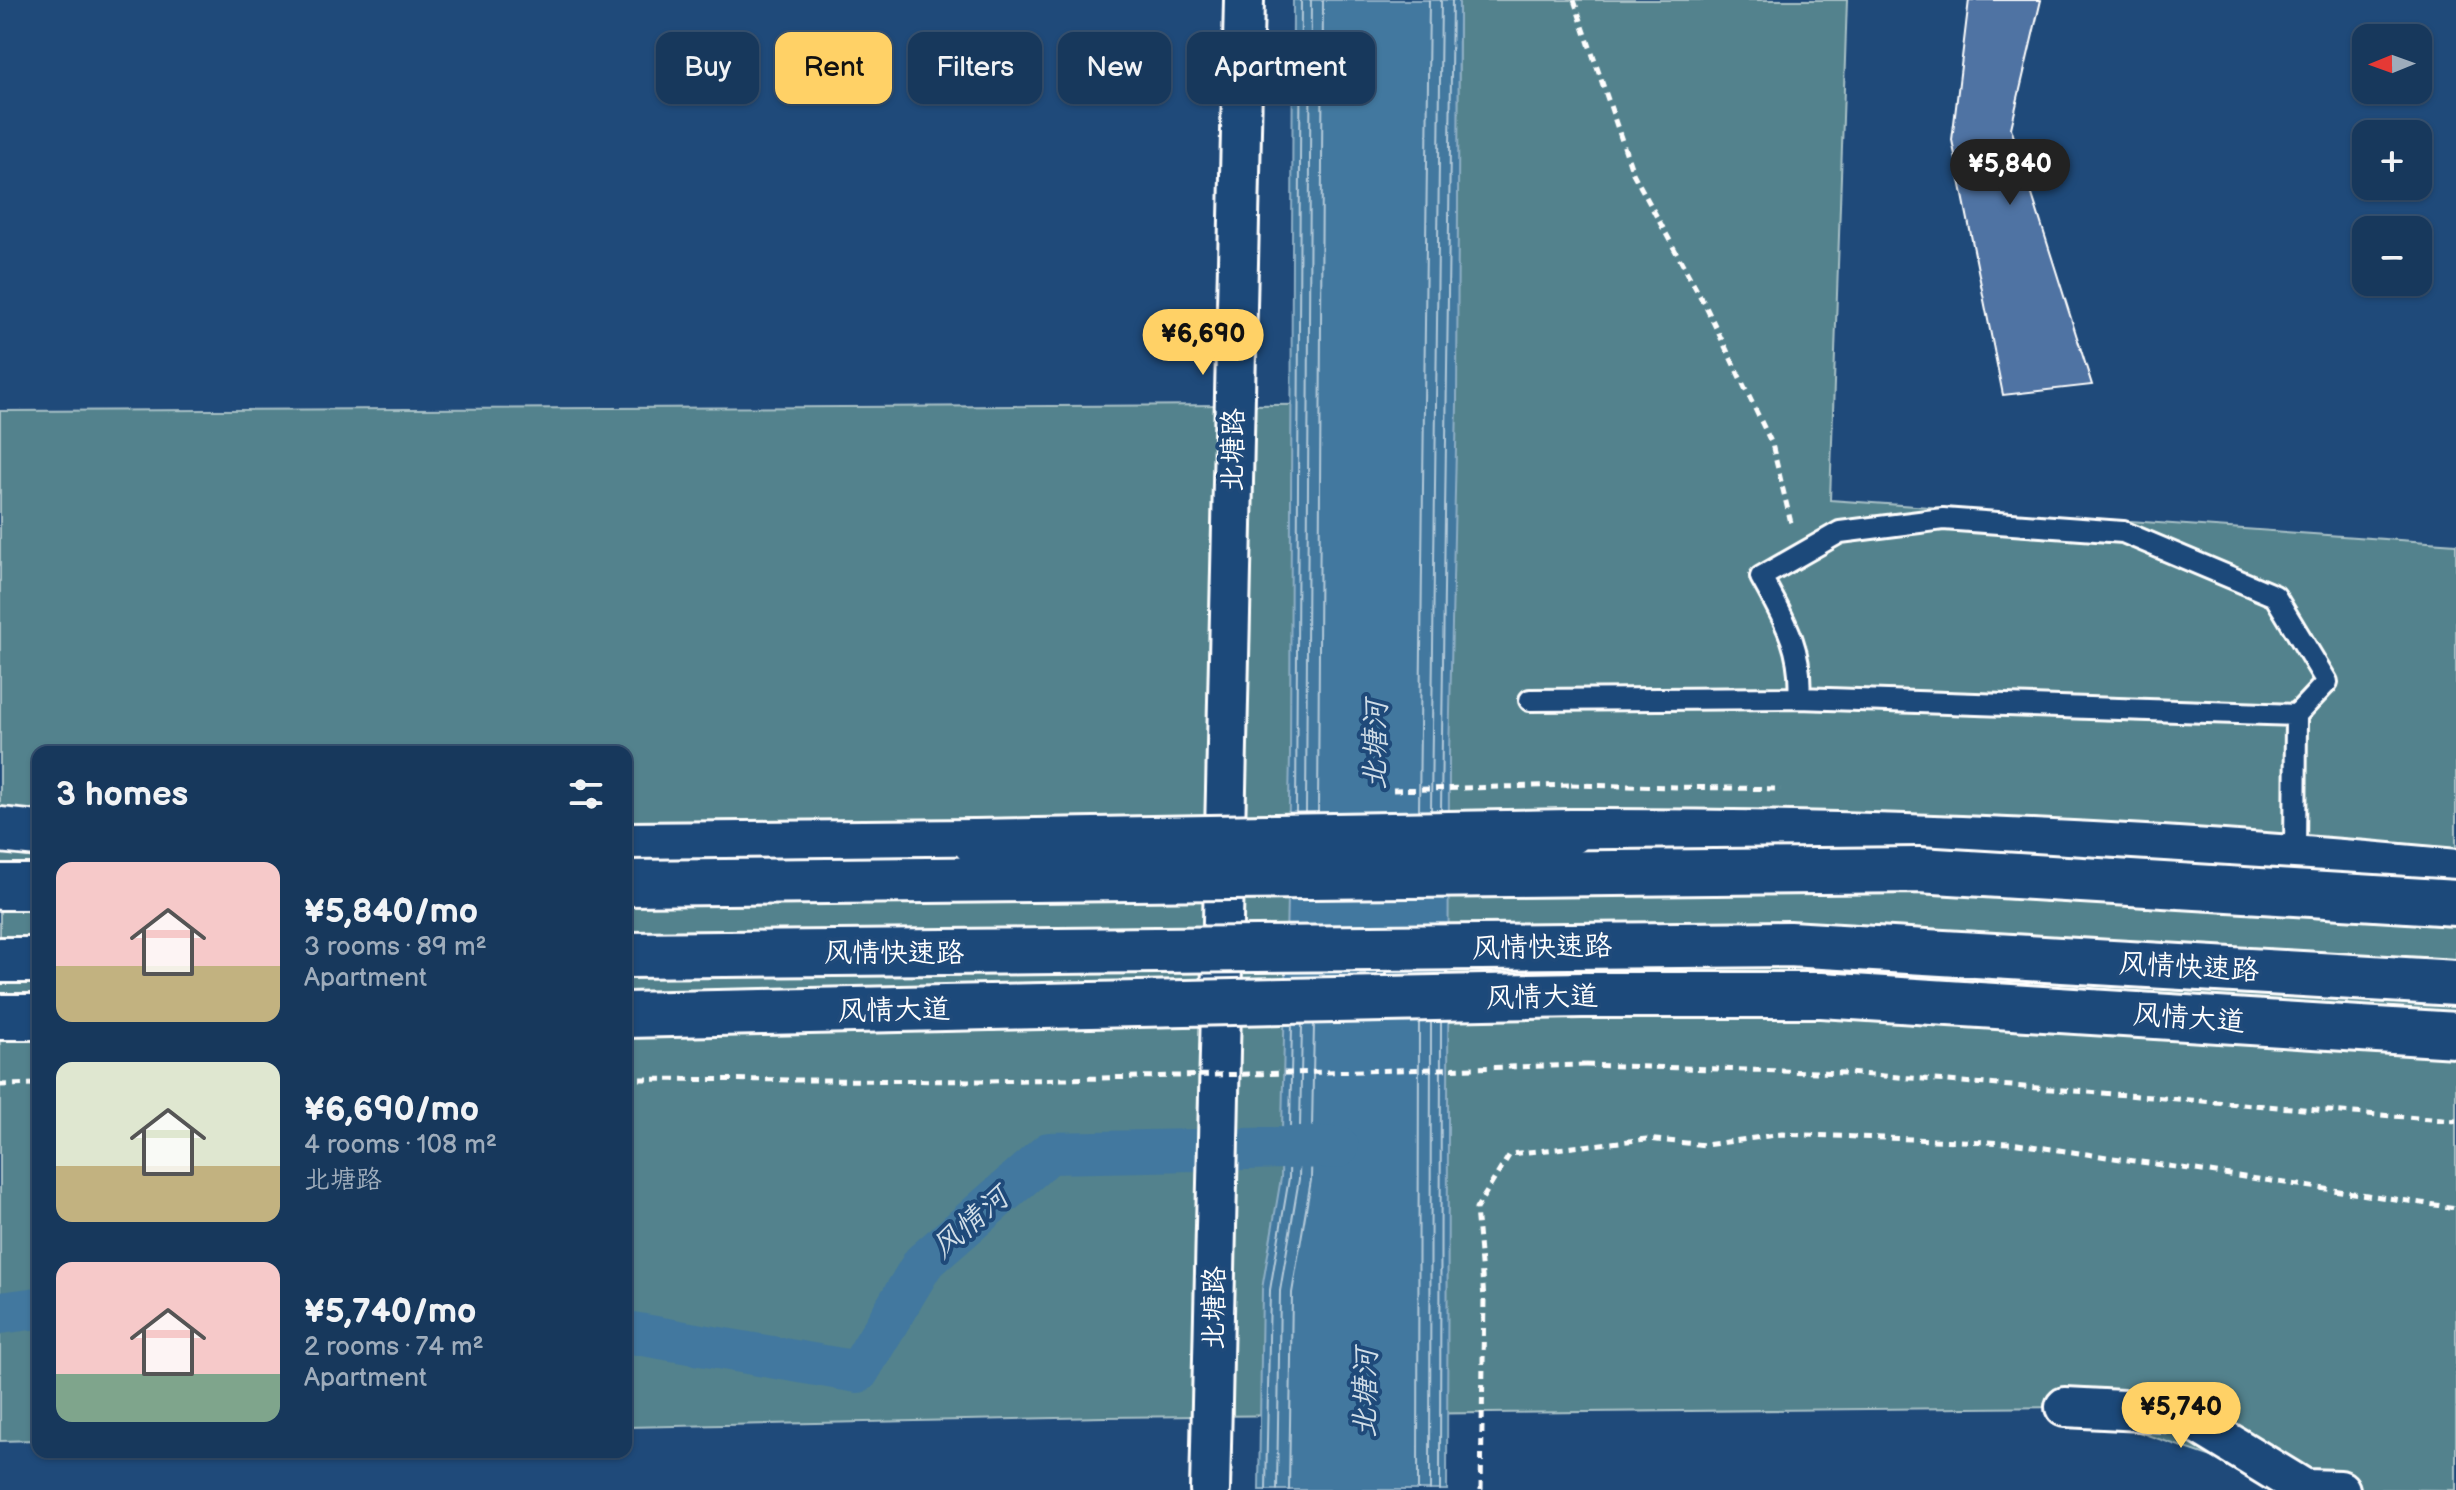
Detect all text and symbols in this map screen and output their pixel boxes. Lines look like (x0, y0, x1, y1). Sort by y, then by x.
north arrow (2352, 24, 2432, 104)
map controls (2352, 24, 2432, 296)
chip: Buy (656, 32, 759, 104)
chip: Rent (775, 32, 892, 104)
chip: Filters (908, 32, 1042, 104)
chip: New (1058, 32, 1171, 104)
chip: Apartment (1187, 32, 1375, 104)
button: + (2352, 120, 2432, 200)
pin: ¥5,840 (1945, 139, 2075, 207)
text: ¥5,840 (1968, 149, 2052, 180)
button: − (2352, 216, 2432, 296)
pin: ¥6,690 (1138, 309, 1268, 377)
text: ¥6,690 (1161, 319, 1245, 350)
street label: 北塘路 (1216, 408, 1251, 492)
water label: 北塘河 (1357, 695, 1395, 790)
icon: filters (564, 772, 608, 816)
text: 3 homes (56, 774, 188, 815)
text: ¥5,840/mo (304, 891, 478, 932)
icon: home (120, 894, 216, 990)
street label: 风情快速路 (1472, 930, 1612, 965)
text: 3 rooms · 89 m² (304, 932, 487, 963)
street label: 风情快速路 (824, 937, 964, 970)
street label: 风情快速路 (2118, 947, 2260, 988)
text: Apartment (304, 963, 427, 994)
street label: 风情大道 (1486, 980, 1598, 1015)
street label: 风情大道 (838, 993, 950, 1028)
street label: 风情大道 (2132, 998, 2246, 1039)
text: ¥6,690/mo (304, 1089, 479, 1130)
icon: home (120, 1094, 216, 1190)
text: 4 rooms · 108 m² (304, 1130, 497, 1161)
text: 北塘路 (304, 1165, 382, 1196)
water label: 风情河 (925, 1176, 1020, 1266)
street label: 北塘路 (1197, 1266, 1232, 1350)
text: ¥5,740/mo (304, 1291, 476, 1332)
icon: home (120, 1294, 216, 1390)
text: 2 rooms · 74 m² (304, 1332, 484, 1363)
water label: 北塘河 (1347, 1343, 1385, 1438)
text: Apartment (304, 1363, 427, 1394)
pin: ¥5,740 (2116, 1382, 2246, 1450)
text: ¥5,740 (2140, 1392, 2222, 1423)

